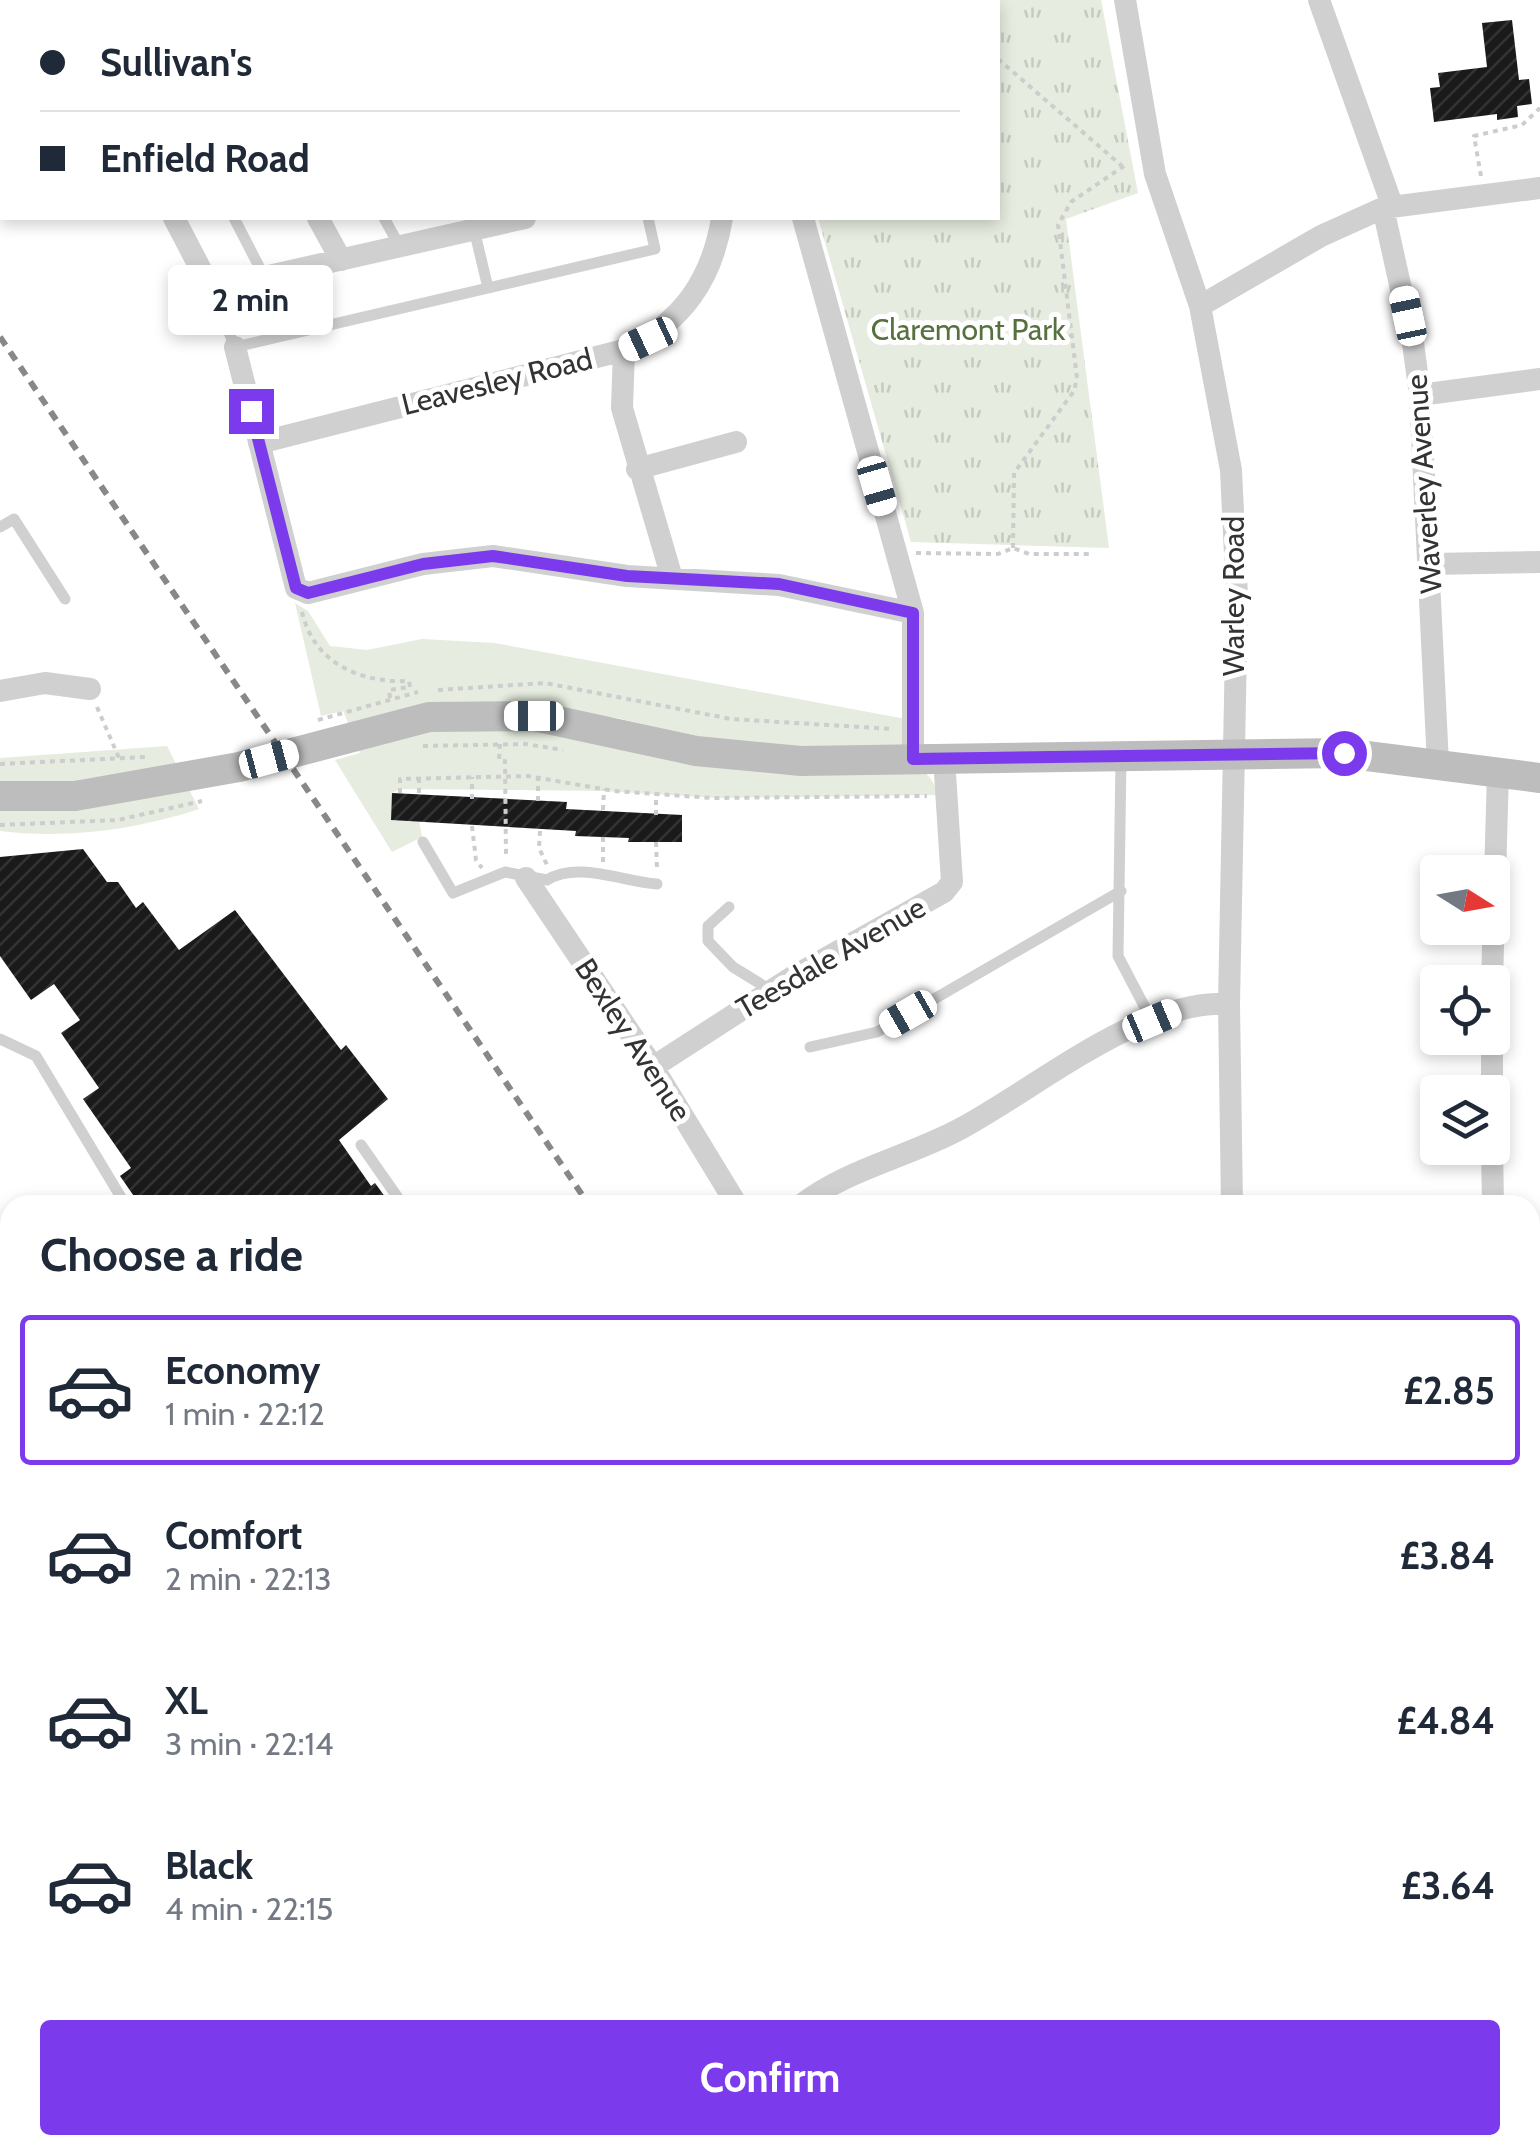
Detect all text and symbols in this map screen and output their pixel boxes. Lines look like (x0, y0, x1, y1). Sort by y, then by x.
text: Sullivan's (100, 39, 252, 86)
text: Enfield Road (100, 135, 310, 182)
callout: 2 min (168, 266, 334, 336)
text: 2 min (212, 280, 289, 319)
car (1387, 284, 1429, 348)
park label: Claremont Park (871, 311, 1066, 348)
car (614, 313, 682, 365)
street label: Leavesley Road (398, 340, 596, 423)
street label: Waverley Avenue (1397, 373, 1450, 595)
route end (229, 389, 274, 434)
car (854, 453, 900, 519)
street label: Warley Road (1215, 516, 1252, 676)
car (504, 701, 564, 731)
route start (1322, 731, 1367, 776)
car (236, 737, 302, 781)
north arrow (1420, 855, 1510, 945)
map controls (1420, 855, 1510, 1165)
street label: Teesdale Avenue (730, 889, 932, 1027)
street label: Bexley Avenue (567, 951, 700, 1128)
button: locate (1420, 965, 1510, 1055)
car (875, 986, 941, 1042)
car (1119, 995, 1185, 1047)
button: layers (1420, 1075, 1510, 1165)
text: Choose a ride (40, 1228, 303, 1282)
icon: car (45, 1345, 135, 1435)
text: Economy (165, 1347, 320, 1394)
text: £2.85 (1403, 1367, 1495, 1414)
text: 1 min · 22:12 (165, 1394, 325, 1433)
icon: car (45, 1510, 135, 1600)
text: Comfort (165, 1512, 302, 1559)
text: £3.84 (1400, 1532, 1495, 1579)
text: 2 min · 22:13 (165, 1559, 332, 1598)
icon: car (45, 1675, 135, 1765)
text: XL (165, 1677, 208, 1724)
text: £4.84 (1397, 1697, 1495, 1744)
text: 3 min · 22:14 (165, 1724, 333, 1763)
icon: car (45, 1840, 135, 1930)
text: Black (165, 1842, 253, 1889)
text: £3.64 (1401, 1862, 1495, 1909)
text: 4 min · 22:15 (165, 1889, 333, 1928)
button: Confirm (40, 2020, 1500, 2135)

